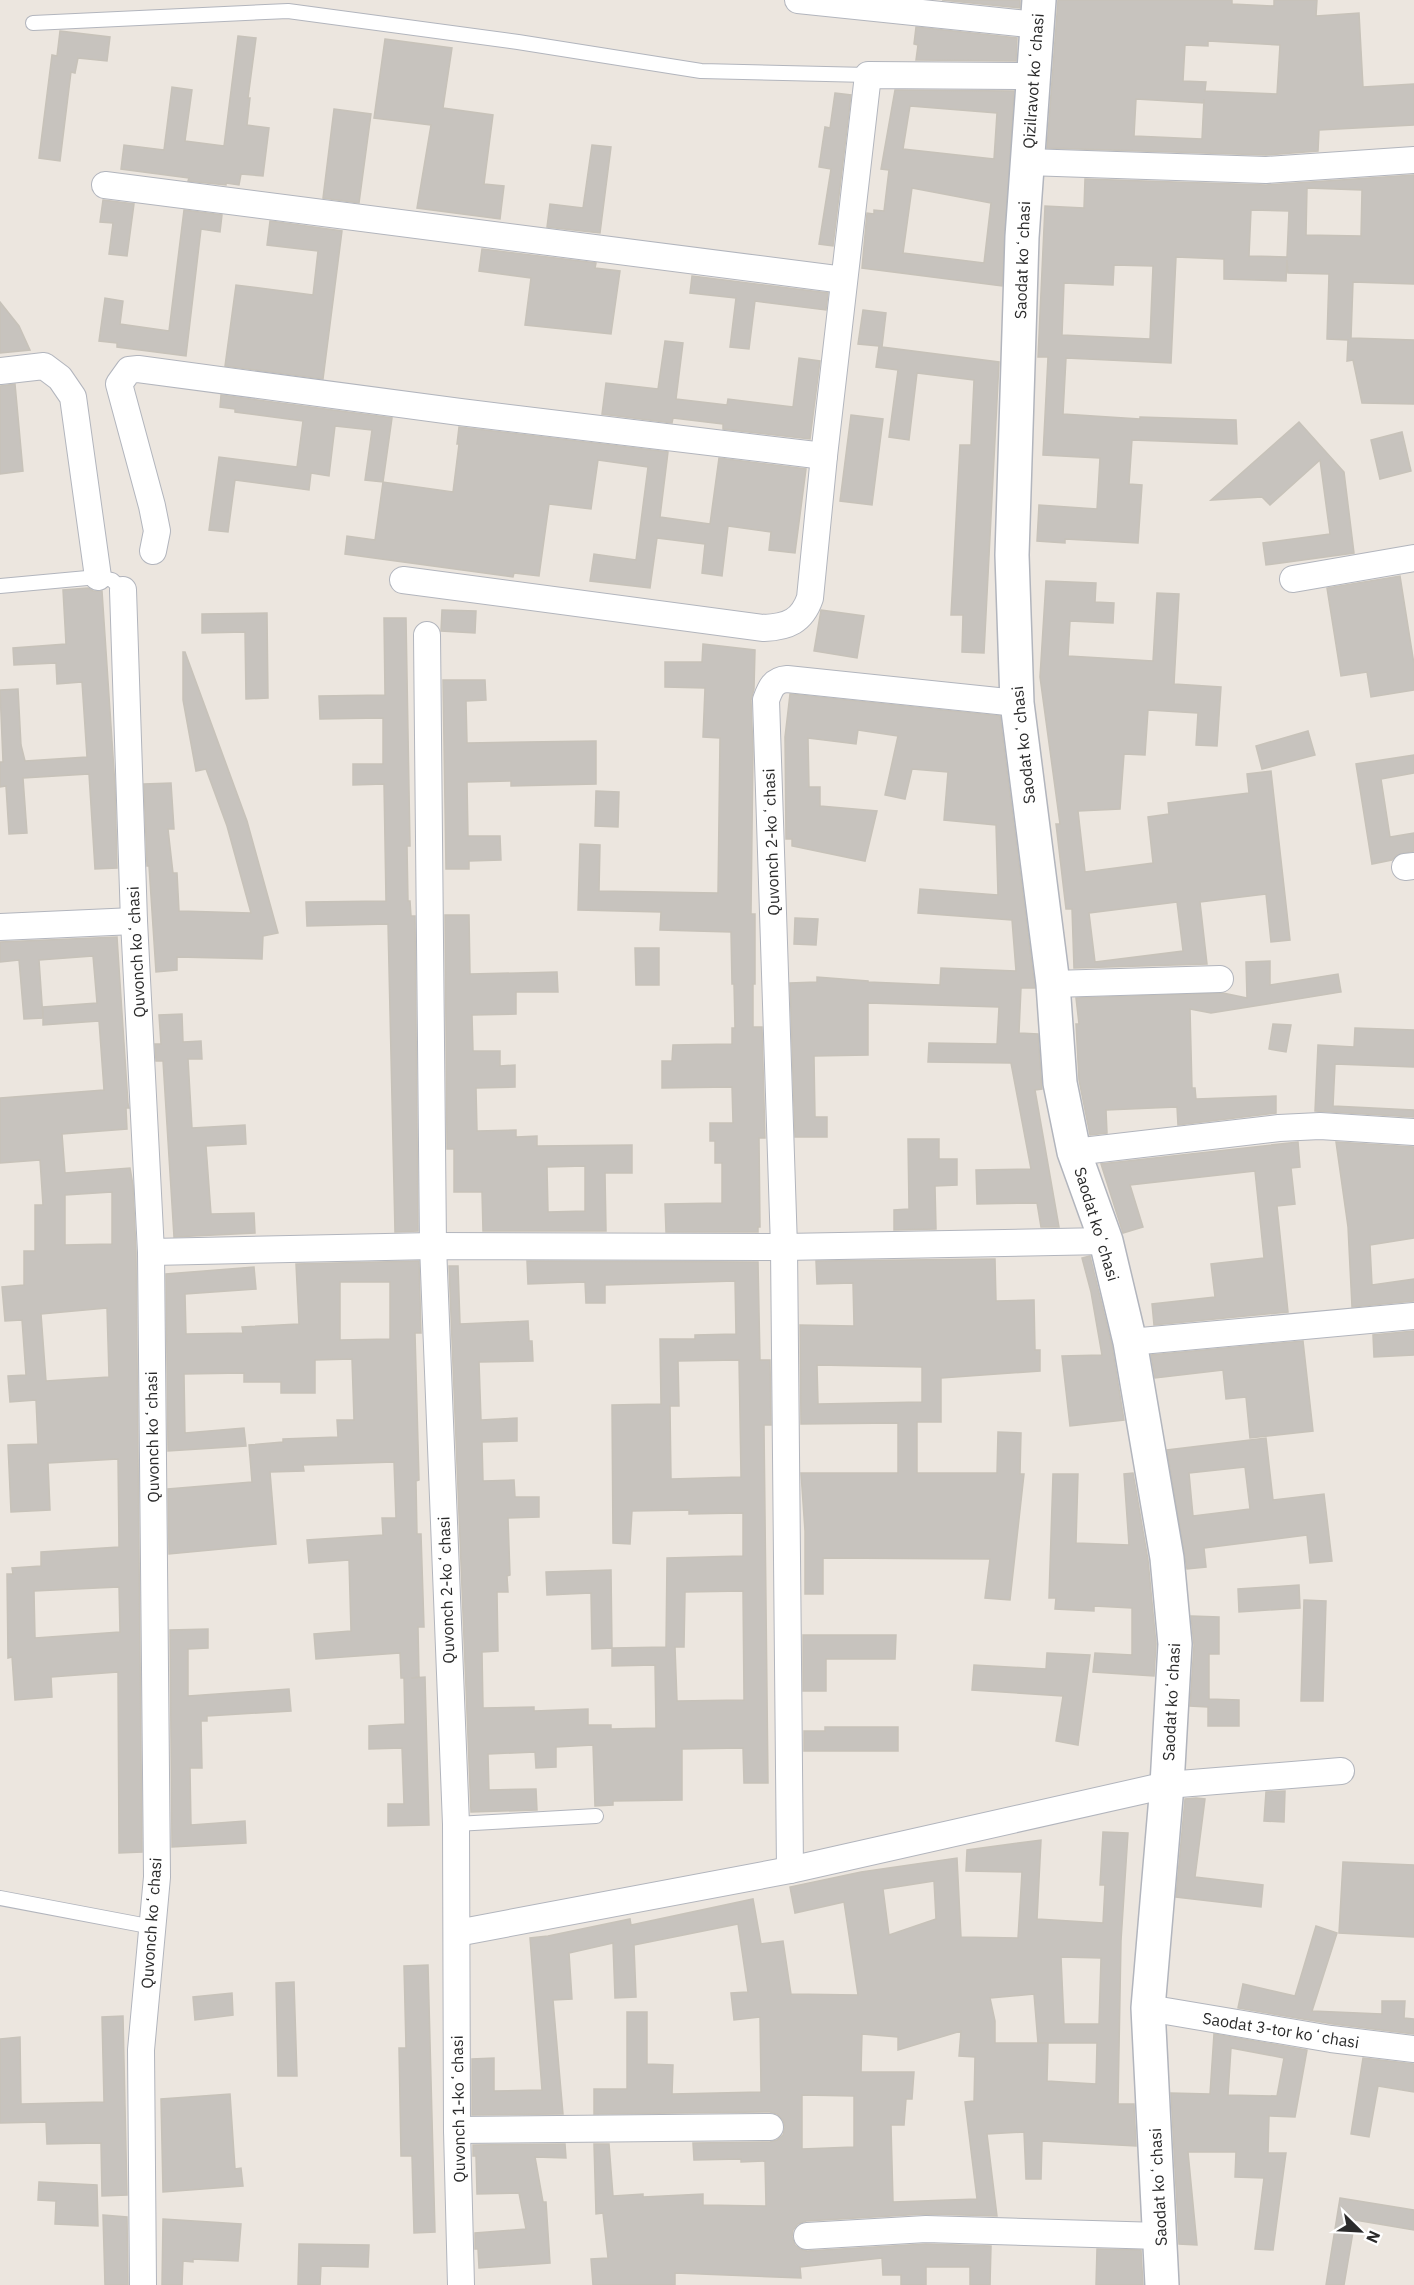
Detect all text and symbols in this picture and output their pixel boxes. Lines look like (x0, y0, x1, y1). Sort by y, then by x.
street label: Qizilravot koʻchasi (1018, 13, 1048, 149)
street label: Saodat koʻchasi (1010, 201, 1034, 319)
street label: Saodat koʻchasi (1007, 685, 1039, 805)
street label: Quvonch 2-koʻchasi (758, 768, 784, 916)
street label: Quvonch koʻchasi (123, 886, 149, 1018)
street label: Saodat koʻchasi (1070, 1165, 1124, 1283)
street label: Quvonch koʻchasi (141, 1371, 163, 1503)
street label: Quvonch 2-koʻchasi (433, 1516, 459, 1664)
street label: Saodat koʻchasi (1158, 1642, 1184, 1762)
street label: Quvonch koʻchasi (136, 1857, 166, 1989)
street label: Saodat 3-tor koʻchasi (1201, 2008, 1361, 2052)
street label: Quvonch 1-koʻchasi (447, 2035, 469, 2183)
street label: Saodat koʻchasi (1145, 2127, 1171, 2247)
north arrow (1330, 2201, 1390, 2261)
text: N (1362, 2228, 1385, 2246)

